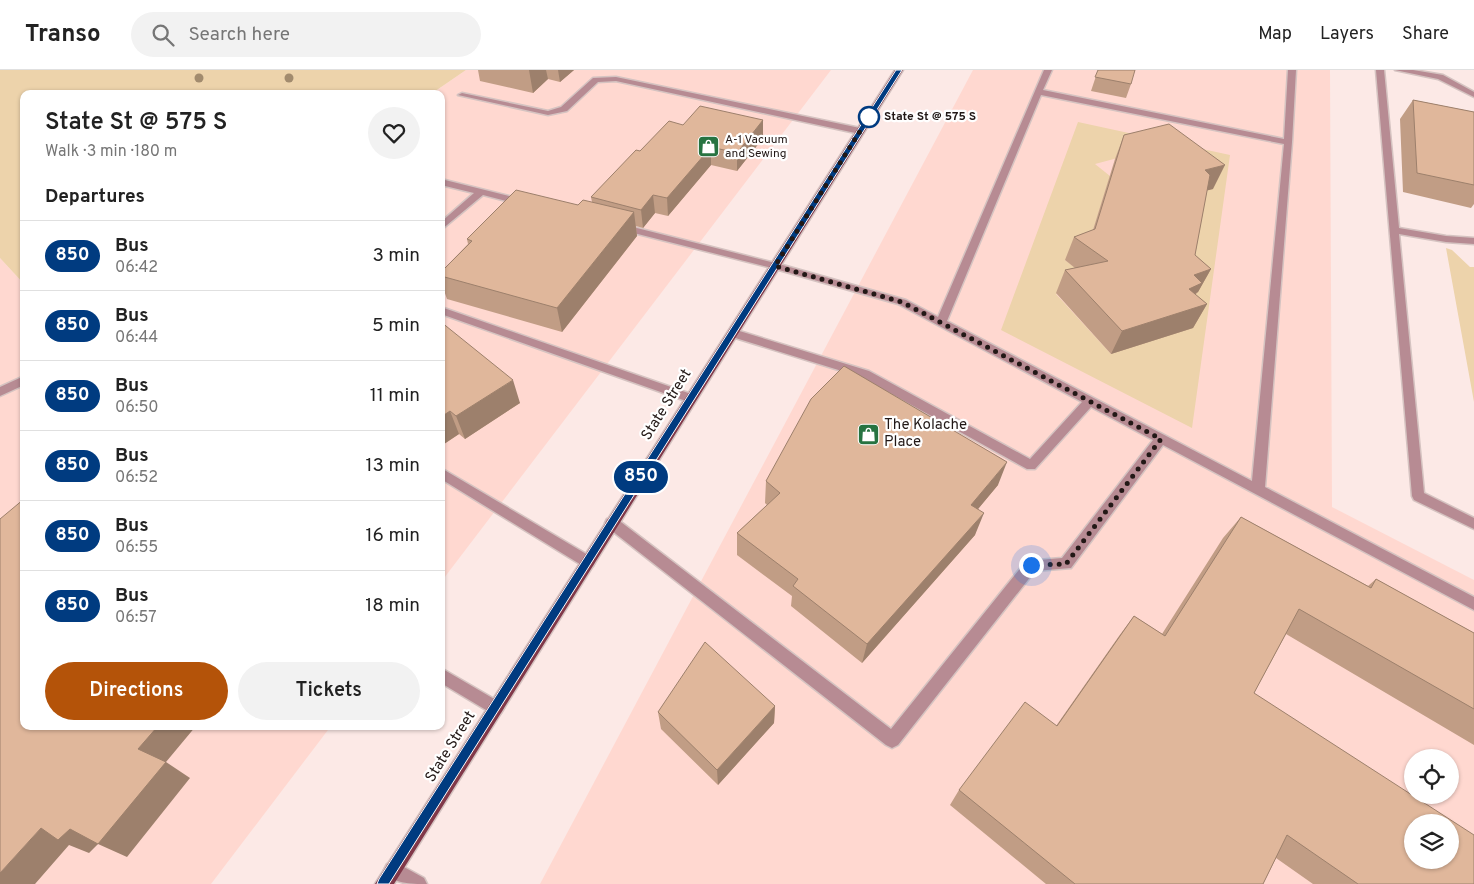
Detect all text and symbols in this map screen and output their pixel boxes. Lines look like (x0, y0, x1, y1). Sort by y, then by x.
search box (131, 12, 481, 57)
text: Transo (25, 20, 101, 50)
icon: search (149, 21, 177, 49)
text: Search here (189, 23, 290, 47)
text: Map (1258, 23, 1292, 46)
text: Layers (1320, 23, 1374, 46)
text: Share (1402, 23, 1449, 46)
marker: State St @ 575 S (858, 106, 880, 128)
button: heart (368, 107, 420, 159)
text: State St @ 575 S (45, 108, 227, 138)
place label: State St @ 575 S (884, 109, 976, 125)
place label: A-1 Vacuum and Sewing (725, 132, 788, 162)
shop icon: A-1 Vacuum and Sewing (697, 135, 721, 159)
text: Walk · 3 min · 180 m (45, 142, 177, 162)
text: Departures (45, 185, 145, 209)
text: Bus (115, 234, 149, 258)
text: 850 (55, 244, 90, 267)
text: 3 min (372, 244, 420, 268)
text: 06:42 (115, 258, 158, 278)
text: Bus (115, 304, 149, 328)
text: 850 (55, 314, 90, 337)
text: 5 min (372, 314, 420, 338)
text: 06:44 (115, 328, 158, 348)
street label: State Street (638, 366, 696, 444)
text: Bus (115, 374, 149, 398)
text: 850 (55, 384, 90, 407)
text: 11 min (370, 384, 420, 408)
text: 06:50 (115, 398, 159, 418)
place label: The Kolache Place (884, 416, 967, 452)
shop icon: The Kolache Place (856, 422, 880, 446)
text: Bus (115, 444, 149, 468)
text: 850 (55, 454, 90, 477)
text: 13 min (365, 454, 420, 478)
line badge: 850 (612, 461, 670, 493)
text: 850 (624, 465, 658, 488)
text: 06:52 (115, 468, 158, 488)
text: Bus (115, 514, 149, 538)
text: 850 (55, 524, 90, 547)
text: 16 min (365, 524, 420, 548)
text: 06:55 (115, 538, 158, 558)
your location (1019, 553, 1044, 578)
text: Bus (115, 584, 149, 608)
text: 850 (55, 594, 90, 617)
text: 18 min (365, 594, 420, 618)
text: 06:57 (115, 608, 157, 628)
button: Directions (45, 662, 228, 720)
button: Tickets (238, 662, 420, 720)
street label: State Street (422, 708, 480, 786)
map controls (1404, 749, 1459, 869)
button: locate (1404, 749, 1459, 804)
button: layers (1404, 814, 1459, 869)

